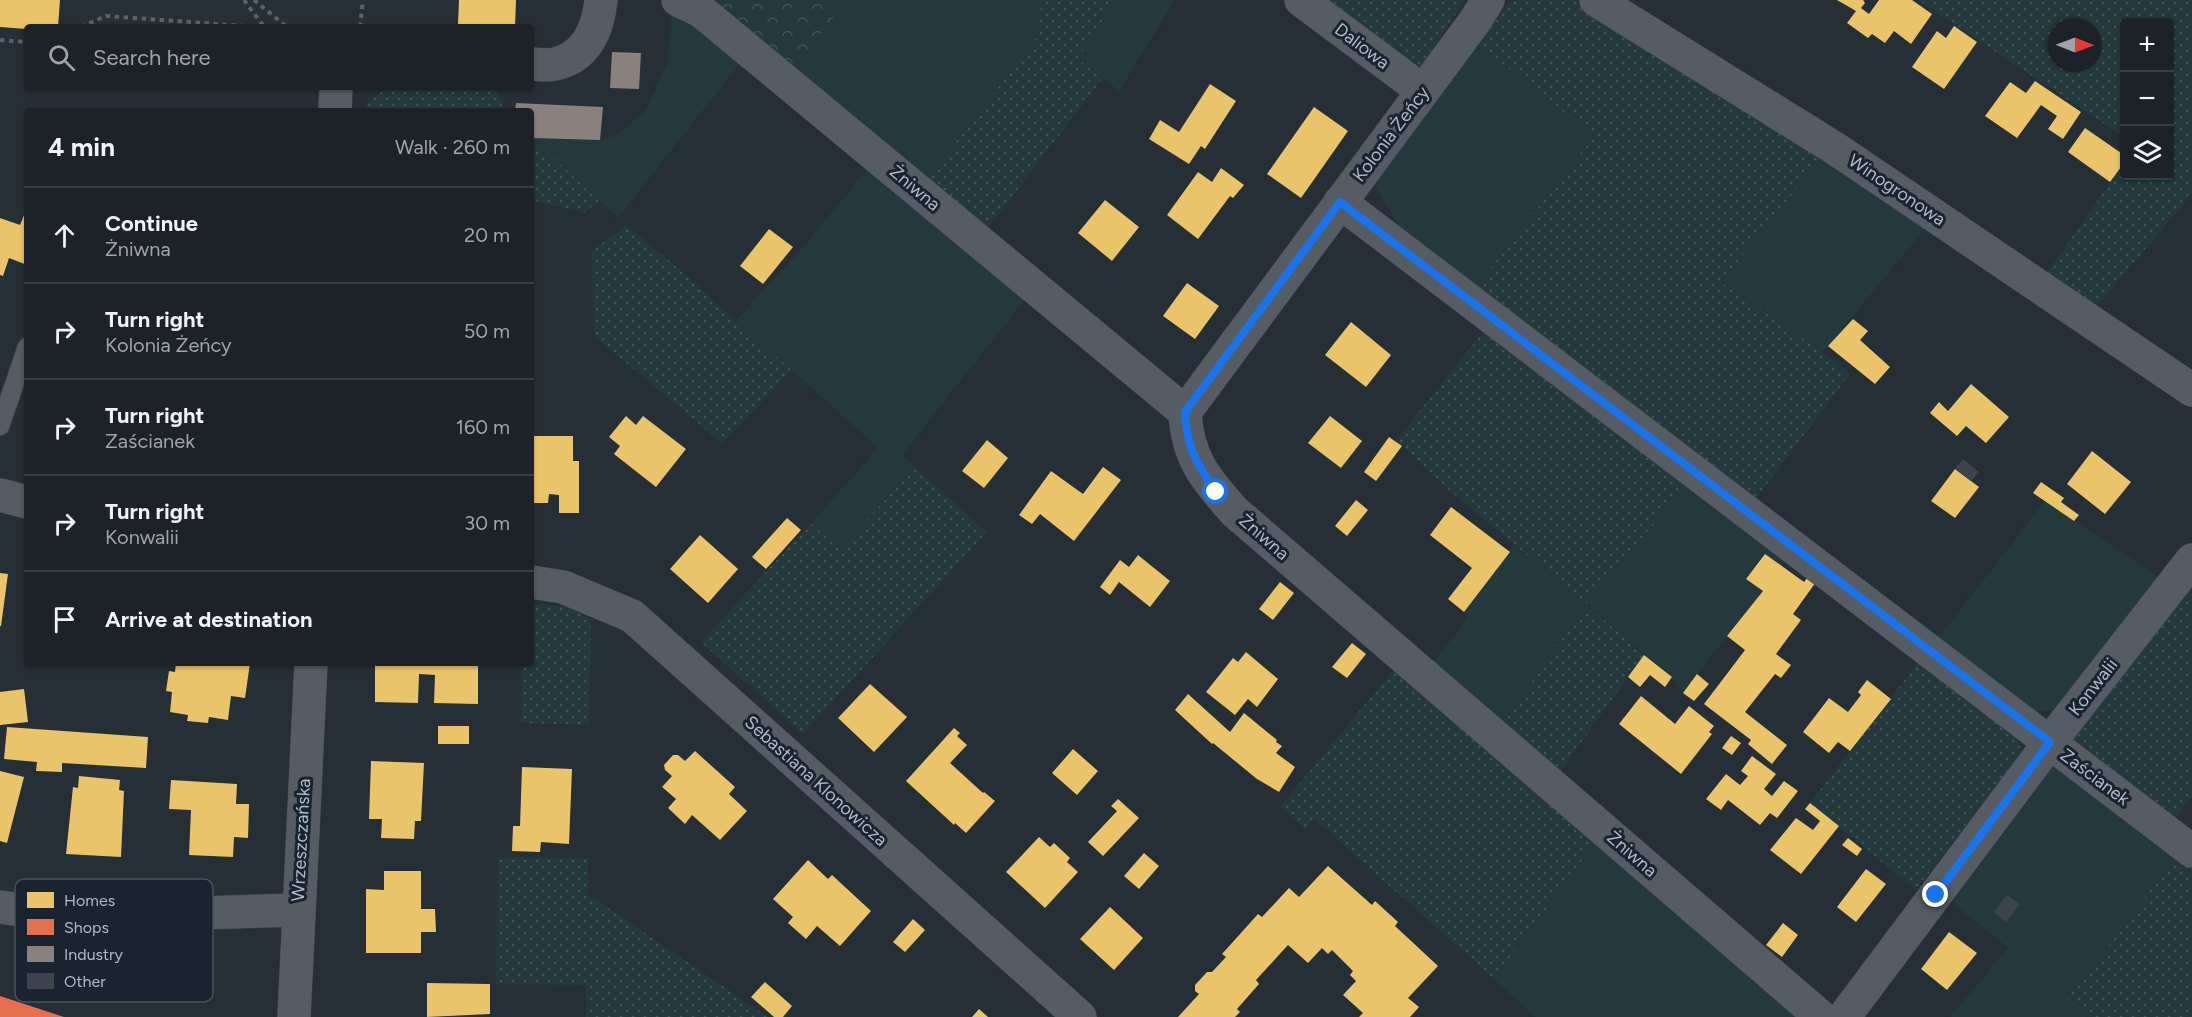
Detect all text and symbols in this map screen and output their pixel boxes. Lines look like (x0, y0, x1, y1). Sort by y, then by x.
street label: Daliowa (1330, 18, 1394, 74)
north arrow (2048, 18, 2102, 72)
map controls (2120, 18, 2174, 180)
button: + (2120, 18, 2174, 72)
search box (24, 24, 534, 90)
icon: search (45, 41, 78, 74)
text: Search here (93, 44, 211, 71)
button: − (2120, 72, 2174, 126)
street label: Kolonia Żeńcy (1348, 81, 1434, 186)
button: layers (2120, 126, 2174, 180)
text: 4 min (48, 131, 115, 163)
text: Walk · 260 m (395, 135, 510, 159)
street label: Winogronowa (1844, 149, 1950, 231)
street label: Żniwna (885, 161, 945, 215)
text: Continue (105, 210, 198, 237)
icon: ahead (48, 219, 81, 252)
text: 20 m (464, 223, 510, 247)
text: Żniwna (105, 237, 171, 261)
text: Turn right (105, 306, 204, 333)
icon: right (48, 315, 81, 348)
text: 50 m (464, 319, 510, 343)
text: Kolonia Żeńcy (105, 333, 232, 357)
text: Turn right (105, 402, 204, 429)
icon: right (48, 411, 81, 444)
text: 160 m (456, 415, 510, 439)
text: Zaścianek (105, 429, 195, 453)
route start (1202, 478, 1228, 504)
text: Turn right (105, 498, 204, 525)
icon: right (48, 507, 81, 540)
street label: Żniwna (1234, 509, 1294, 565)
text: 30 m (464, 511, 510, 535)
text: Konwalii (105, 525, 179, 549)
icon: arrive (48, 603, 81, 636)
text: Arrive at destination (105, 606, 313, 633)
street label: Konwalii (2064, 654, 2122, 720)
street label: Sebastiana Klonowicza (740, 711, 892, 851)
street label: Zaścianek (2056, 744, 2134, 810)
street label: Wrzeszczańska (287, 778, 315, 902)
street label: Żniwna (1602, 826, 1662, 882)
legend (15, 879, 213, 1002)
route end (1922, 881, 1948, 907)
text: Homes (64, 891, 115, 910)
text: Shops (64, 918, 109, 937)
text: Industry (64, 945, 123, 964)
text: Other (64, 972, 106, 991)

